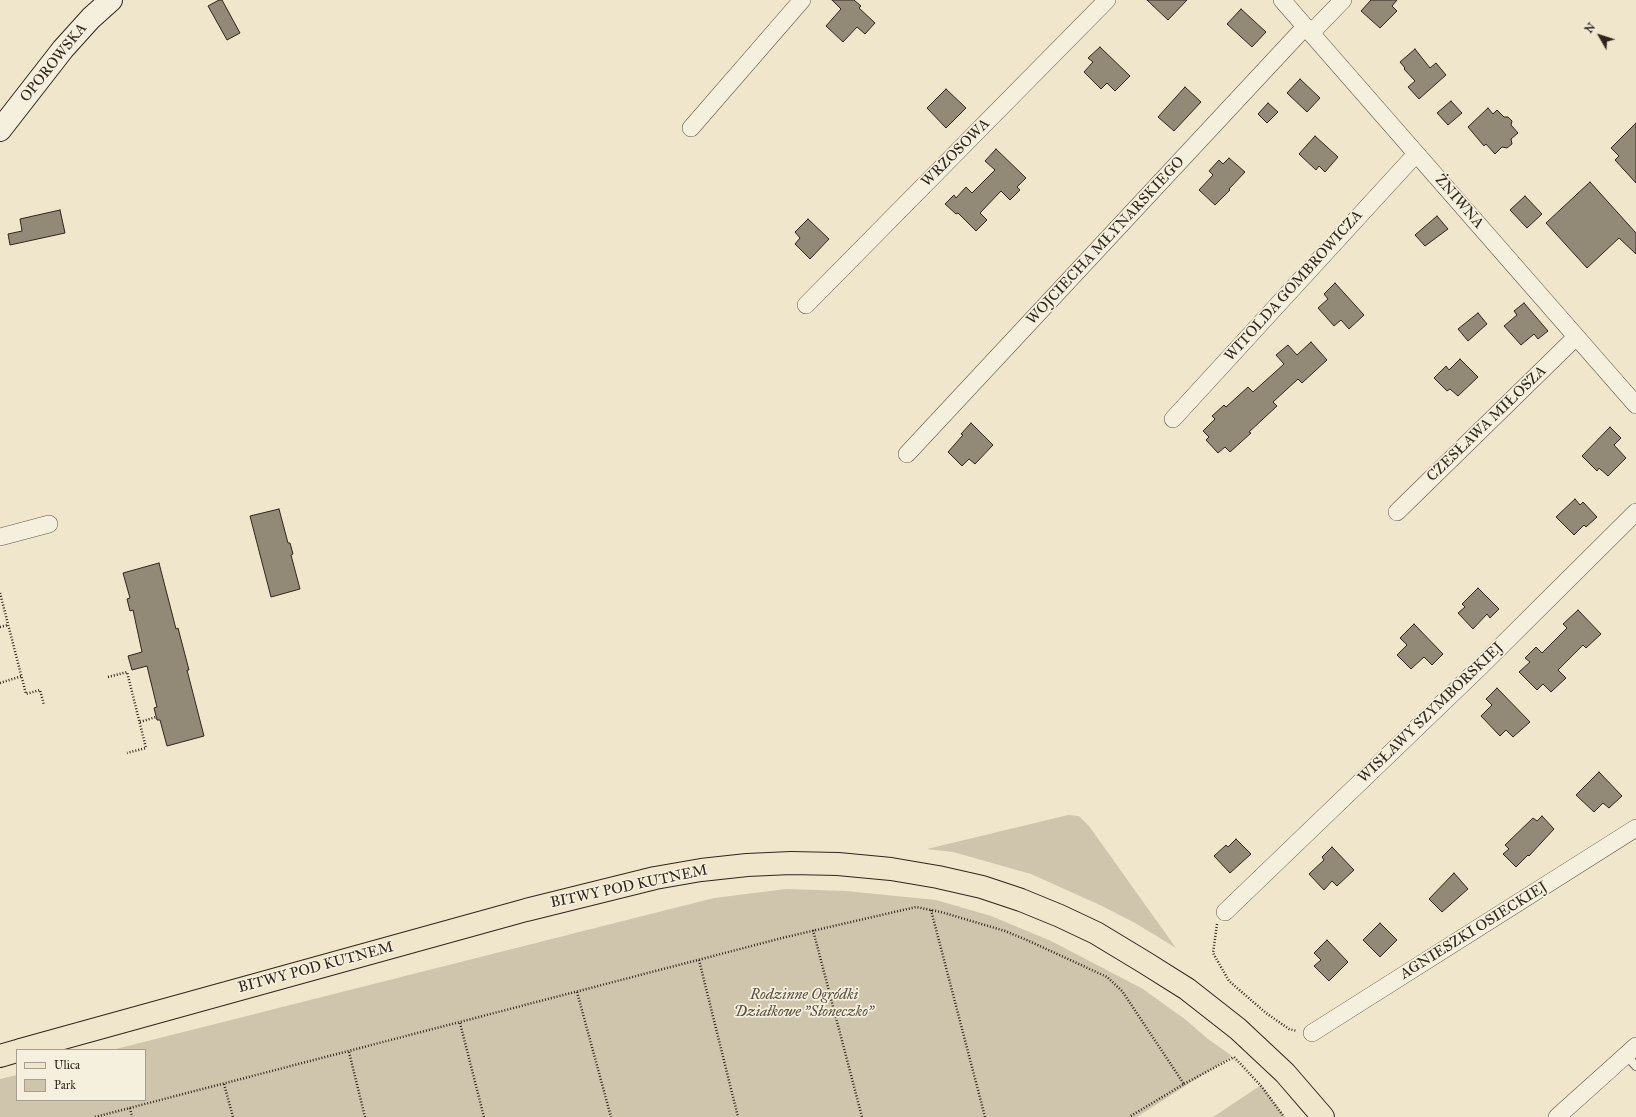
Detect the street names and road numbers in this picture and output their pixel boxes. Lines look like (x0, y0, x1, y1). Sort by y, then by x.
street label: OPOROWSKA (17, 20, 91, 106)
street label: WRZOSOWA (918, 115, 994, 191)
street label: WOJCIECHA MŁYNARSKIEGO (1023, 153, 1189, 329)
street label: ŻNIWNA (1431, 171, 1487, 233)
street label: WITOLDA GOMBROWICZA (1221, 207, 1367, 365)
street label: CZESŁAWA MIŁOSZA (1423, 362, 1551, 486)
street label: WISŁAWY SZYMBORSKIEJ (1355, 639, 1507, 787)
street label: BITWY POD KUTNEM (549, 862, 709, 912)
street label: AGNIESZKI OSIECKIEJ (1397, 878, 1551, 984)
street label: BITWY POD KUTNEM (236, 939, 396, 997)

